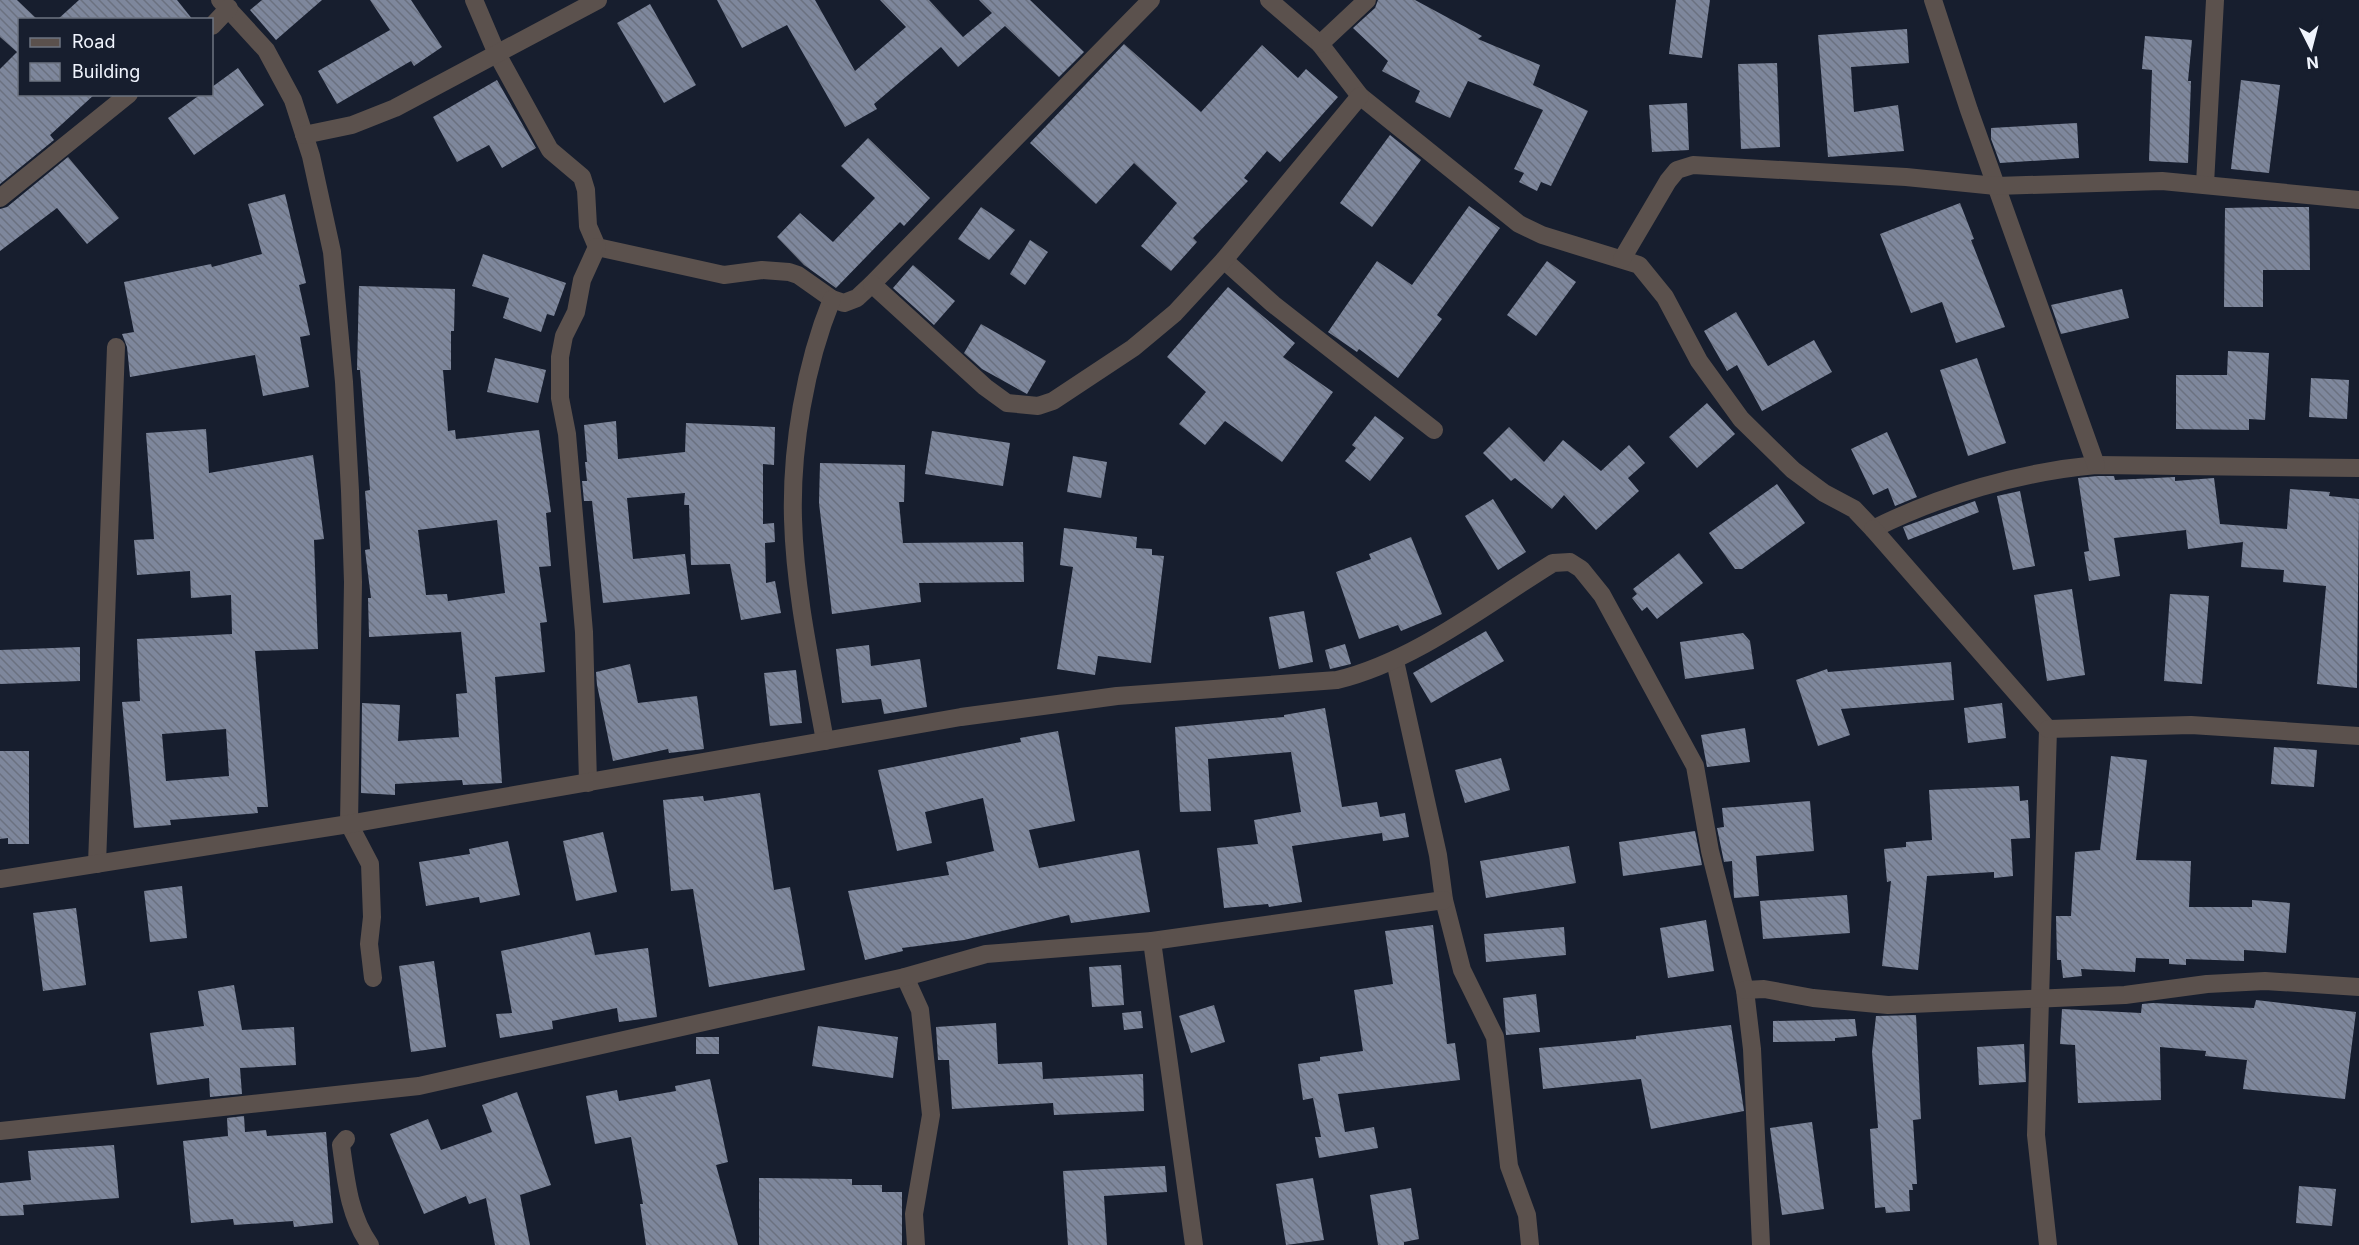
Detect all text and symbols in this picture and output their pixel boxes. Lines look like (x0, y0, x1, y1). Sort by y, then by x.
legend (18, 18, 213, 96)
north arrow (2281, 18, 2341, 78)
text: Road (72, 31, 115, 52)
text: N (2305, 52, 2320, 74)
text: Building (72, 61, 140, 82)

